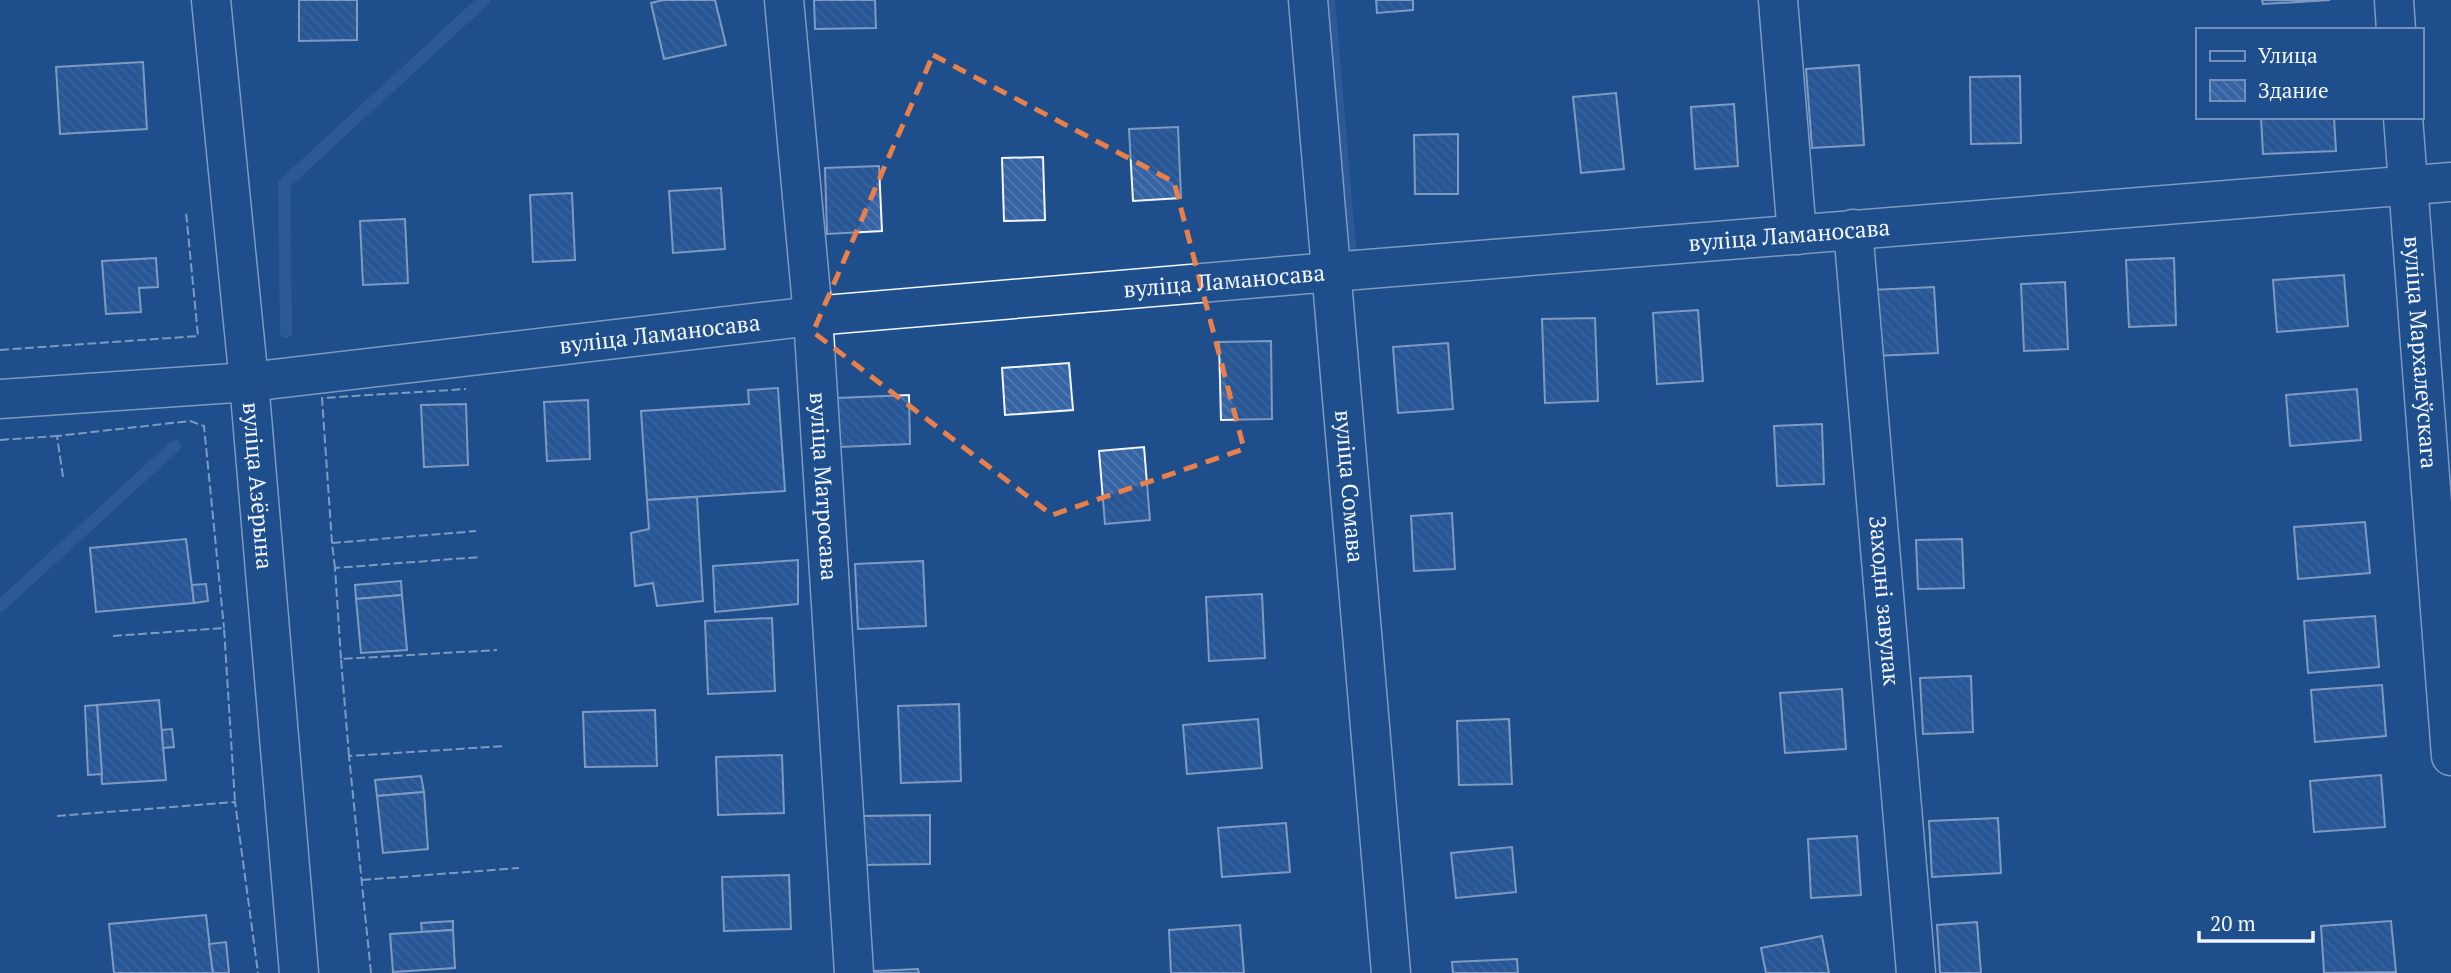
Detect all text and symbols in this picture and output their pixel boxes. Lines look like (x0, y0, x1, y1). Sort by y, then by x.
legend (2196, 28, 2423, 119)
text: Улица (2258, 41, 2318, 69)
text: Здание (2258, 76, 2329, 104)
street label: вуліца Ламаносава (1687, 211, 1892, 258)
street label: вуліца Мархалеўскага (2397, 235, 2445, 470)
street label: вуліца Ламаносава (1122, 257, 1326, 305)
street label: вуліца Ламаносава (557, 306, 762, 361)
street label: вуліца Матросава (803, 391, 846, 582)
street label: вуліца Азёрына (236, 401, 281, 571)
street label: вуліца Сомава (1328, 408, 1372, 564)
street label: Заходні завулак (1862, 514, 1908, 687)
scale bar (2199, 900, 2313, 944)
text: 20 m (2210, 909, 2256, 937)

